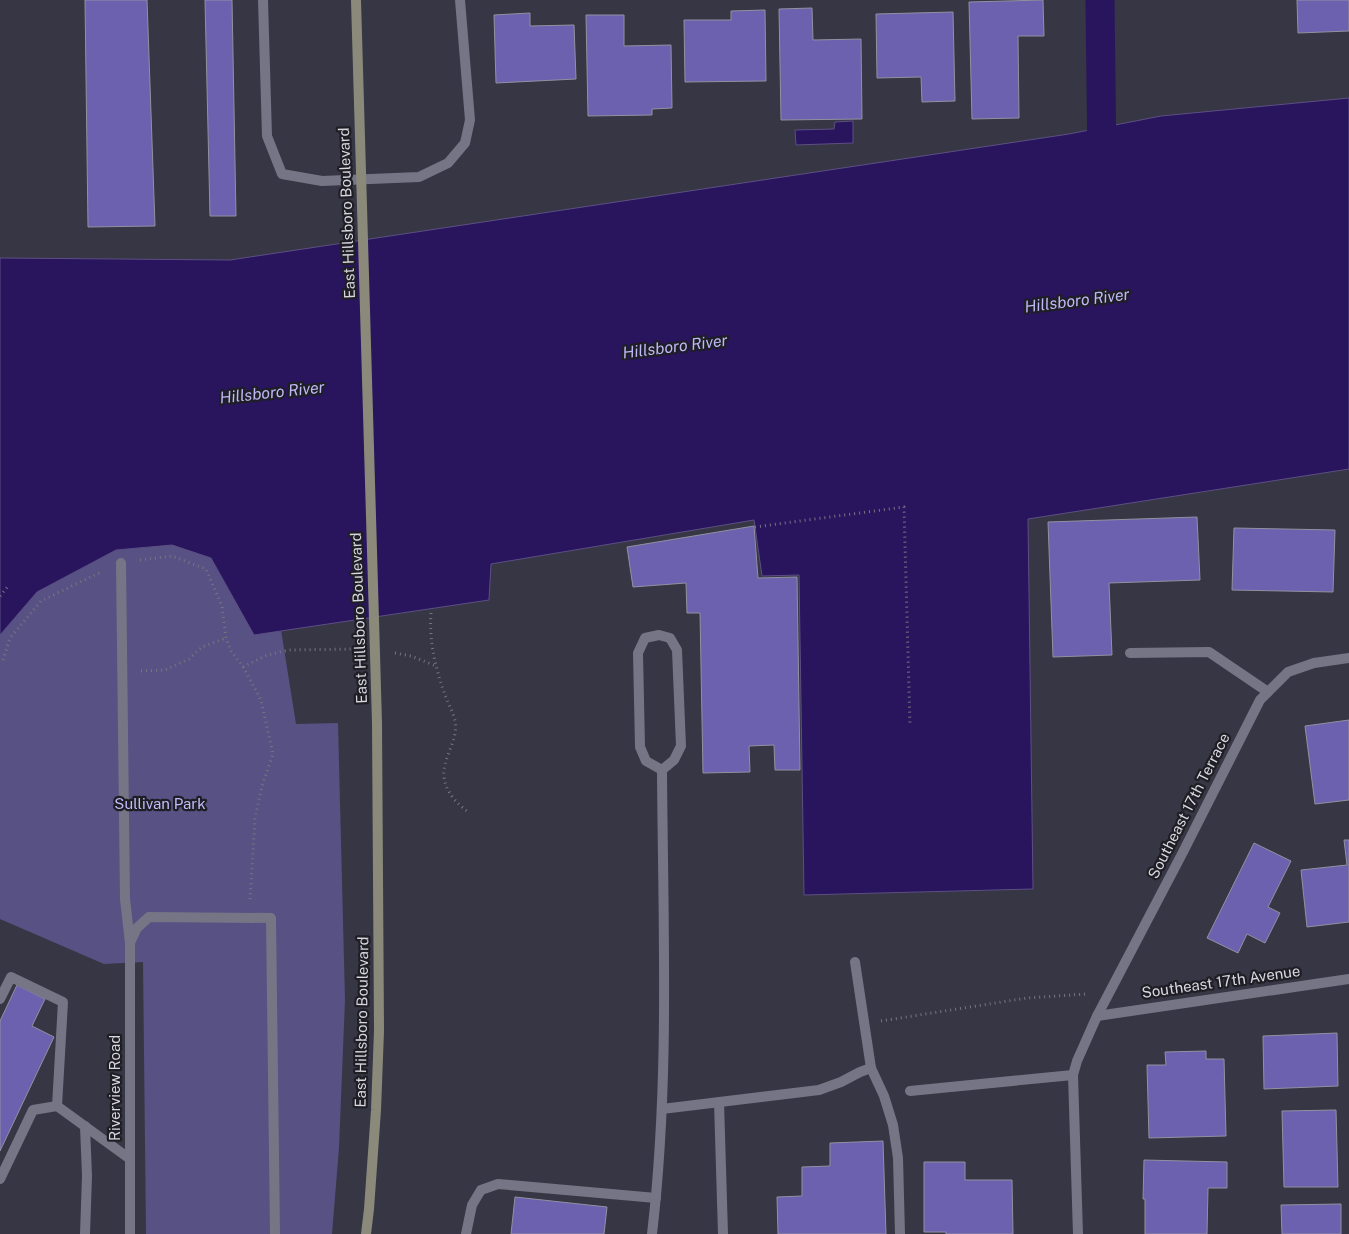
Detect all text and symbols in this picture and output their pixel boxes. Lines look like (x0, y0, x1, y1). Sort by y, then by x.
street label: East Hillsboro Boulevard (335, 127, 358, 299)
water label: Hillsboro River (1024, 285, 1132, 316)
water label: Hillsboro River (622, 331, 730, 362)
water label: Hillsboro River (219, 377, 326, 407)
street label: East Hillsboro Boulevard (347, 532, 370, 704)
street label: Southeast 17th Terrace (1144, 730, 1233, 881)
park label: Sullivan Park (114, 795, 206, 812)
street label: East Hillsboro Boulevard (352, 936, 371, 1108)
street label: Southeast 17th Avenue (1141, 962, 1301, 1001)
street label: Riverview Road (106, 1035, 123, 1141)

